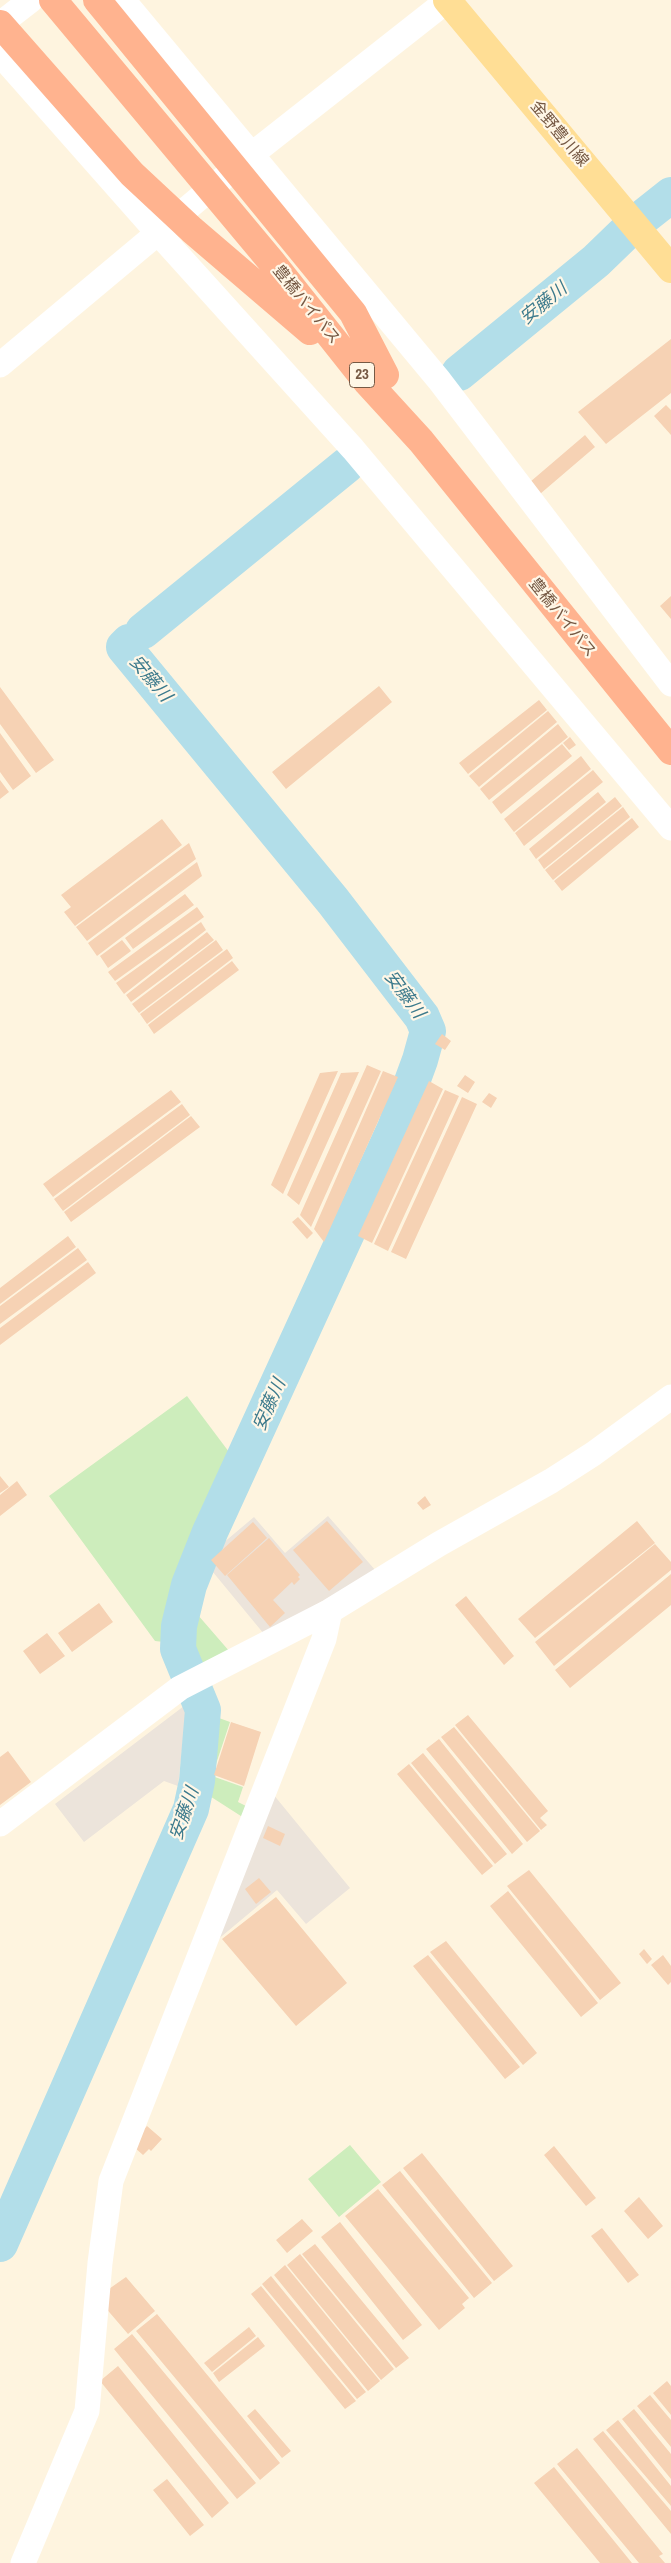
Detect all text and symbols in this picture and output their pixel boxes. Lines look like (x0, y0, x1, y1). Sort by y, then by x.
street label: 金野豊川線 (526, 97, 592, 171)
street label: 豊橋バイパス (268, 262, 344, 348)
water label: 安藤川 (516, 279, 572, 329)
road number: 23 (350, 362, 374, 388)
street label: 豊橋バイパス (524, 575, 600, 661)
water label: 安藤川 (124, 651, 176, 707)
water label: 安藤川 (379, 967, 429, 1023)
water label: 安藤川 (249, 1376, 291, 1434)
water label: 安藤川 (166, 1785, 204, 1843)

